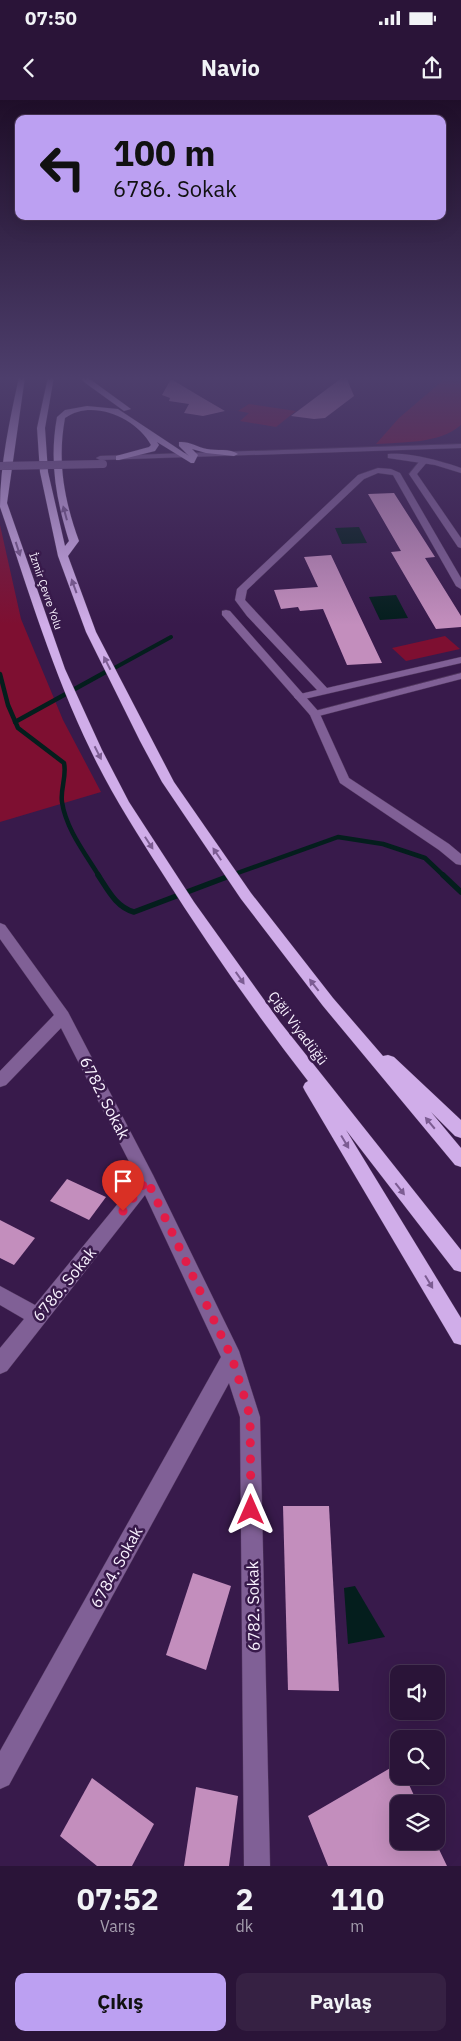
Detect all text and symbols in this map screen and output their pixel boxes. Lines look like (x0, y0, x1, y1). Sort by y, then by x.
text: 07:50 (25, 6, 77, 30)
text: Navio (201, 53, 260, 82)
icon: back (15, 54, 43, 82)
icon: share (418, 54, 446, 82)
text: 100 m (113, 130, 216, 176)
icon: left (30, 135, 95, 200)
text: 6786. Sokak (113, 174, 237, 203)
one-way arrow (60, 505, 68, 520)
one-way arrow (15, 542, 23, 557)
street label: İzmir Çevre Yolu (26, 551, 66, 631)
one-way arrow (70, 578, 78, 593)
one-way arrow (103, 656, 111, 670)
one-way arrow (94, 746, 102, 760)
one-way arrow (144, 836, 154, 849)
one-way arrow (213, 847, 222, 861)
one-way arrow (235, 971, 245, 984)
one-way arrow (309, 978, 320, 991)
street label: Çiğli Viyadüğü (264, 987, 332, 1069)
street label: 6782. Sokak (76, 1053, 135, 1143)
one-way arrow (424, 1117, 435, 1130)
one-way arrow (340, 1136, 349, 1149)
pin (102, 1160, 144, 1211)
icon: arrive (109, 1167, 137, 1195)
one-way arrow (395, 1182, 406, 1195)
street label: 6786. Sokak (28, 1242, 100, 1325)
one-way arrow (424, 1275, 433, 1288)
position arrow (224, 1483, 276, 1535)
street label: 6784. Sokak (85, 1522, 147, 1611)
street label: 6782. Sokak (242, 1560, 264, 1651)
map controls (390, 1665, 445, 1850)
button: sound (390, 1665, 445, 1720)
button: search (390, 1730, 445, 1785)
button: layers (390, 1795, 445, 1850)
text: 07:52 (77, 1879, 159, 1918)
text: 2 (235, 1879, 253, 1918)
text: 110 (330, 1879, 384, 1918)
text: Varış (100, 1916, 135, 1936)
text: dk (236, 1916, 253, 1936)
text: m (350, 1916, 364, 1936)
button: Çıkış (15, 1973, 226, 2031)
button: Paylaş (236, 1973, 446, 2031)

